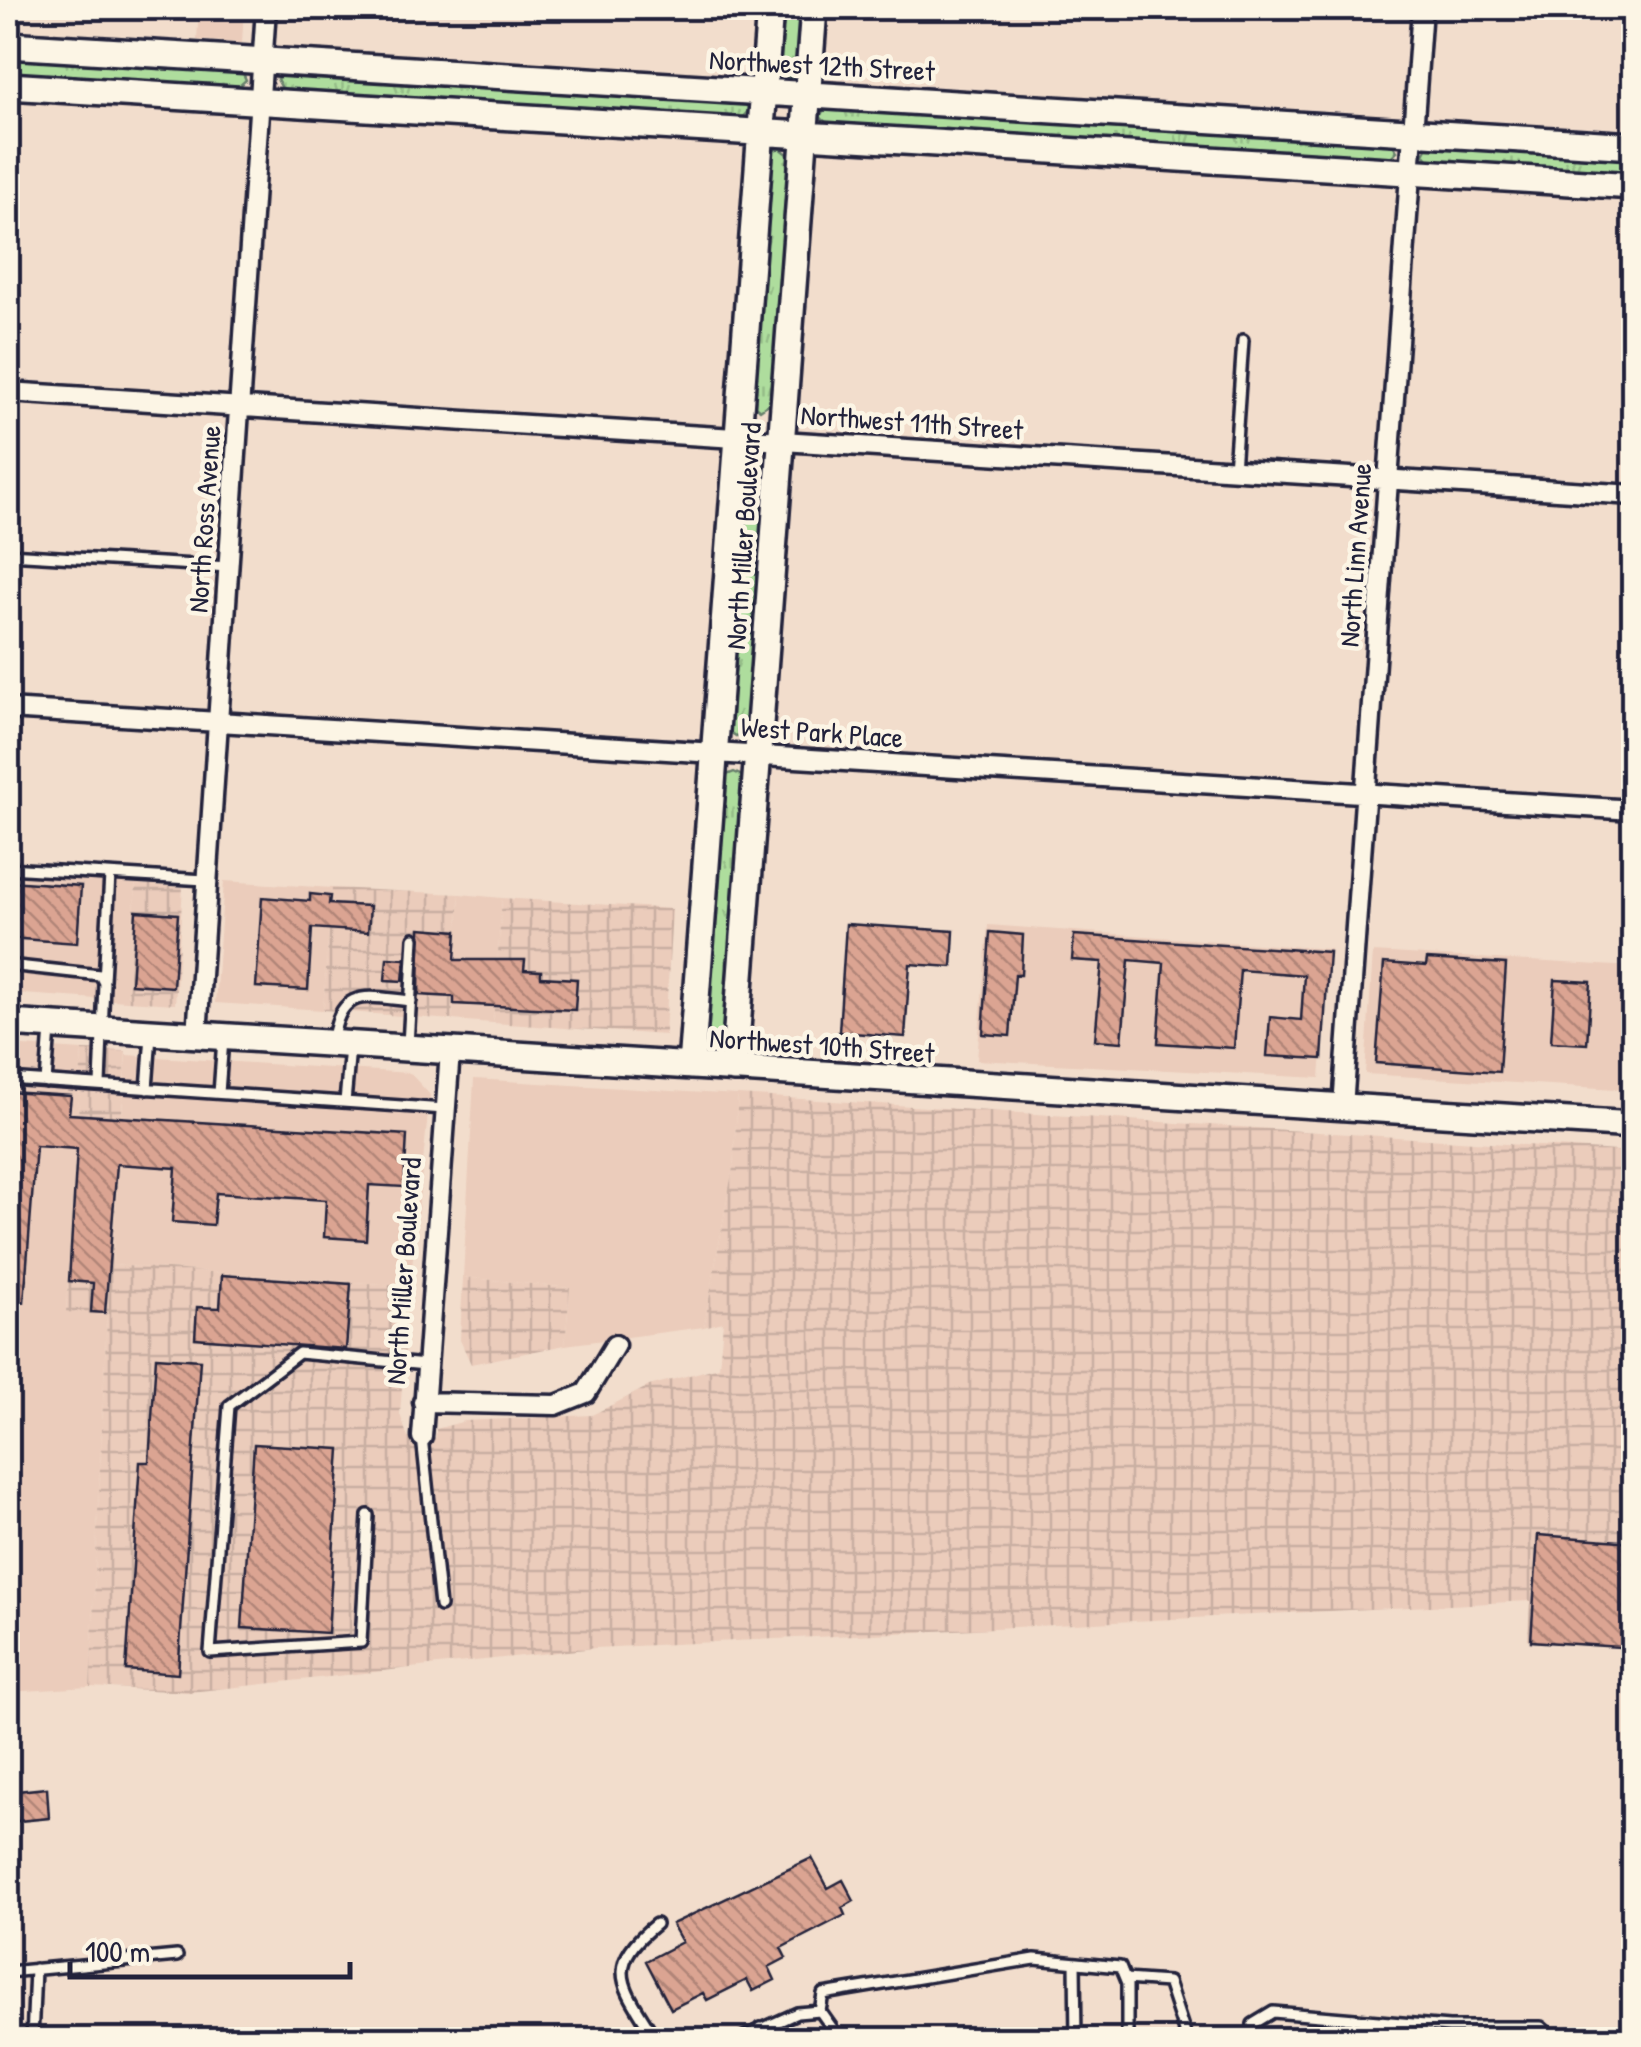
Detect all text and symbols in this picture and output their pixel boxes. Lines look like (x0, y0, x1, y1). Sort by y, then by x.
street label: Northwest 12th Street (708, 40, 936, 90)
street label: Northwest 11th Street (800, 395, 1025, 449)
street label: North Miller Boulevard (716, 421, 770, 651)
street label: North Ross Avenue (178, 424, 230, 614)
street label: North Linn Avenue (1330, 462, 1380, 648)
street label: West Park Place (740, 707, 904, 757)
street label: Northwest 10th Street (708, 1018, 936, 1072)
street label: North Miller Boulevard (376, 1156, 430, 1386)
scale bar (70, 1917, 350, 1979)
text: 100 m (85, 1931, 150, 1971)

